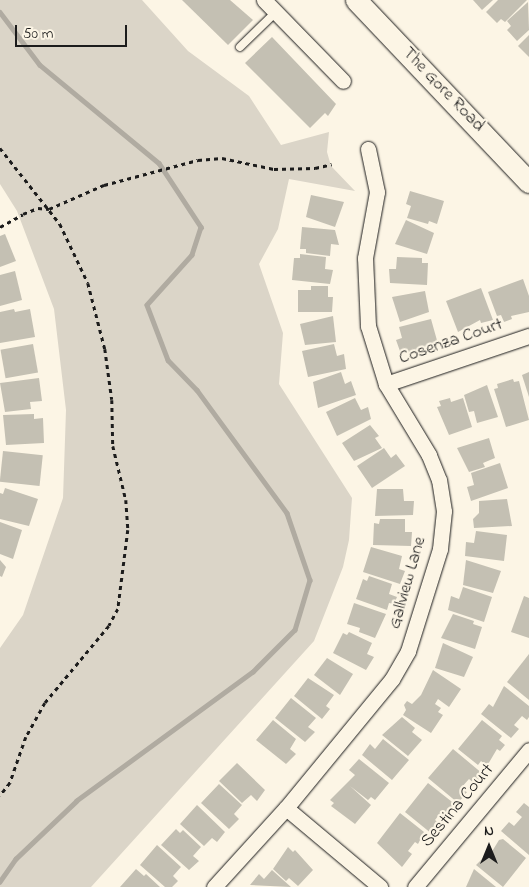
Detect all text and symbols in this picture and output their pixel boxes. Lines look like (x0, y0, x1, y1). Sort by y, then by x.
scale bar (18, 15, 130, 47)
text: 50 m (23, 23, 53, 45)
street label: The Gore Road (397, 43, 489, 137)
street label: Cosenza Court (396, 314, 506, 370)
street label: Gallview Lane (385, 534, 431, 632)
street label: Sestina Court (417, 760, 499, 852)
text: N (484, 821, 494, 842)
north arrow (464, 822, 514, 872)

